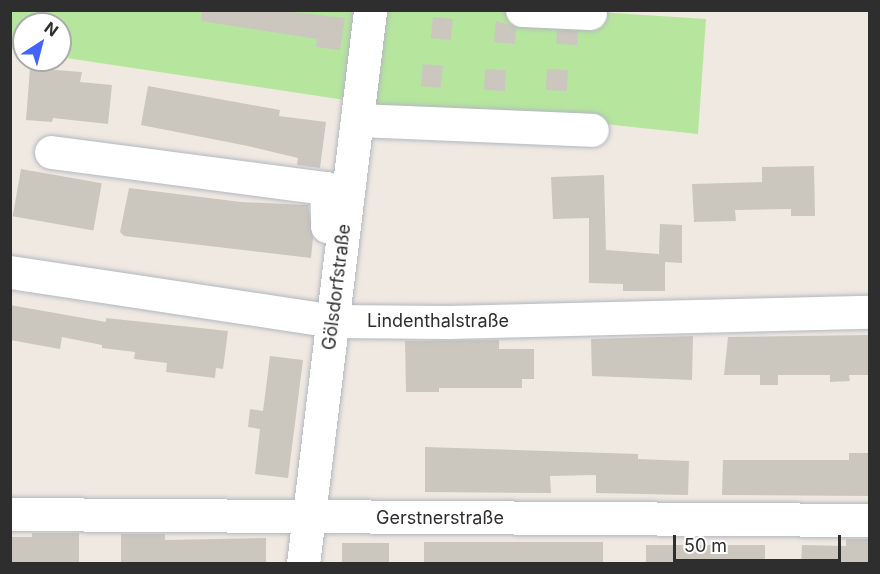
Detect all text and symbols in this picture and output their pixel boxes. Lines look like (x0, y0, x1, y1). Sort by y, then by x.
north arrow (12, 12, 72, 72)
text: N (41, 17, 62, 41)
street label: Gölsdorfstraße (319, 223, 355, 351)
street label: Lindenthalstraße (367, 310, 509, 332)
street label: Gerstnerstraße (376, 507, 504, 529)
scale bar (676, 523, 844, 561)
text: 50 m (684, 535, 727, 556)

